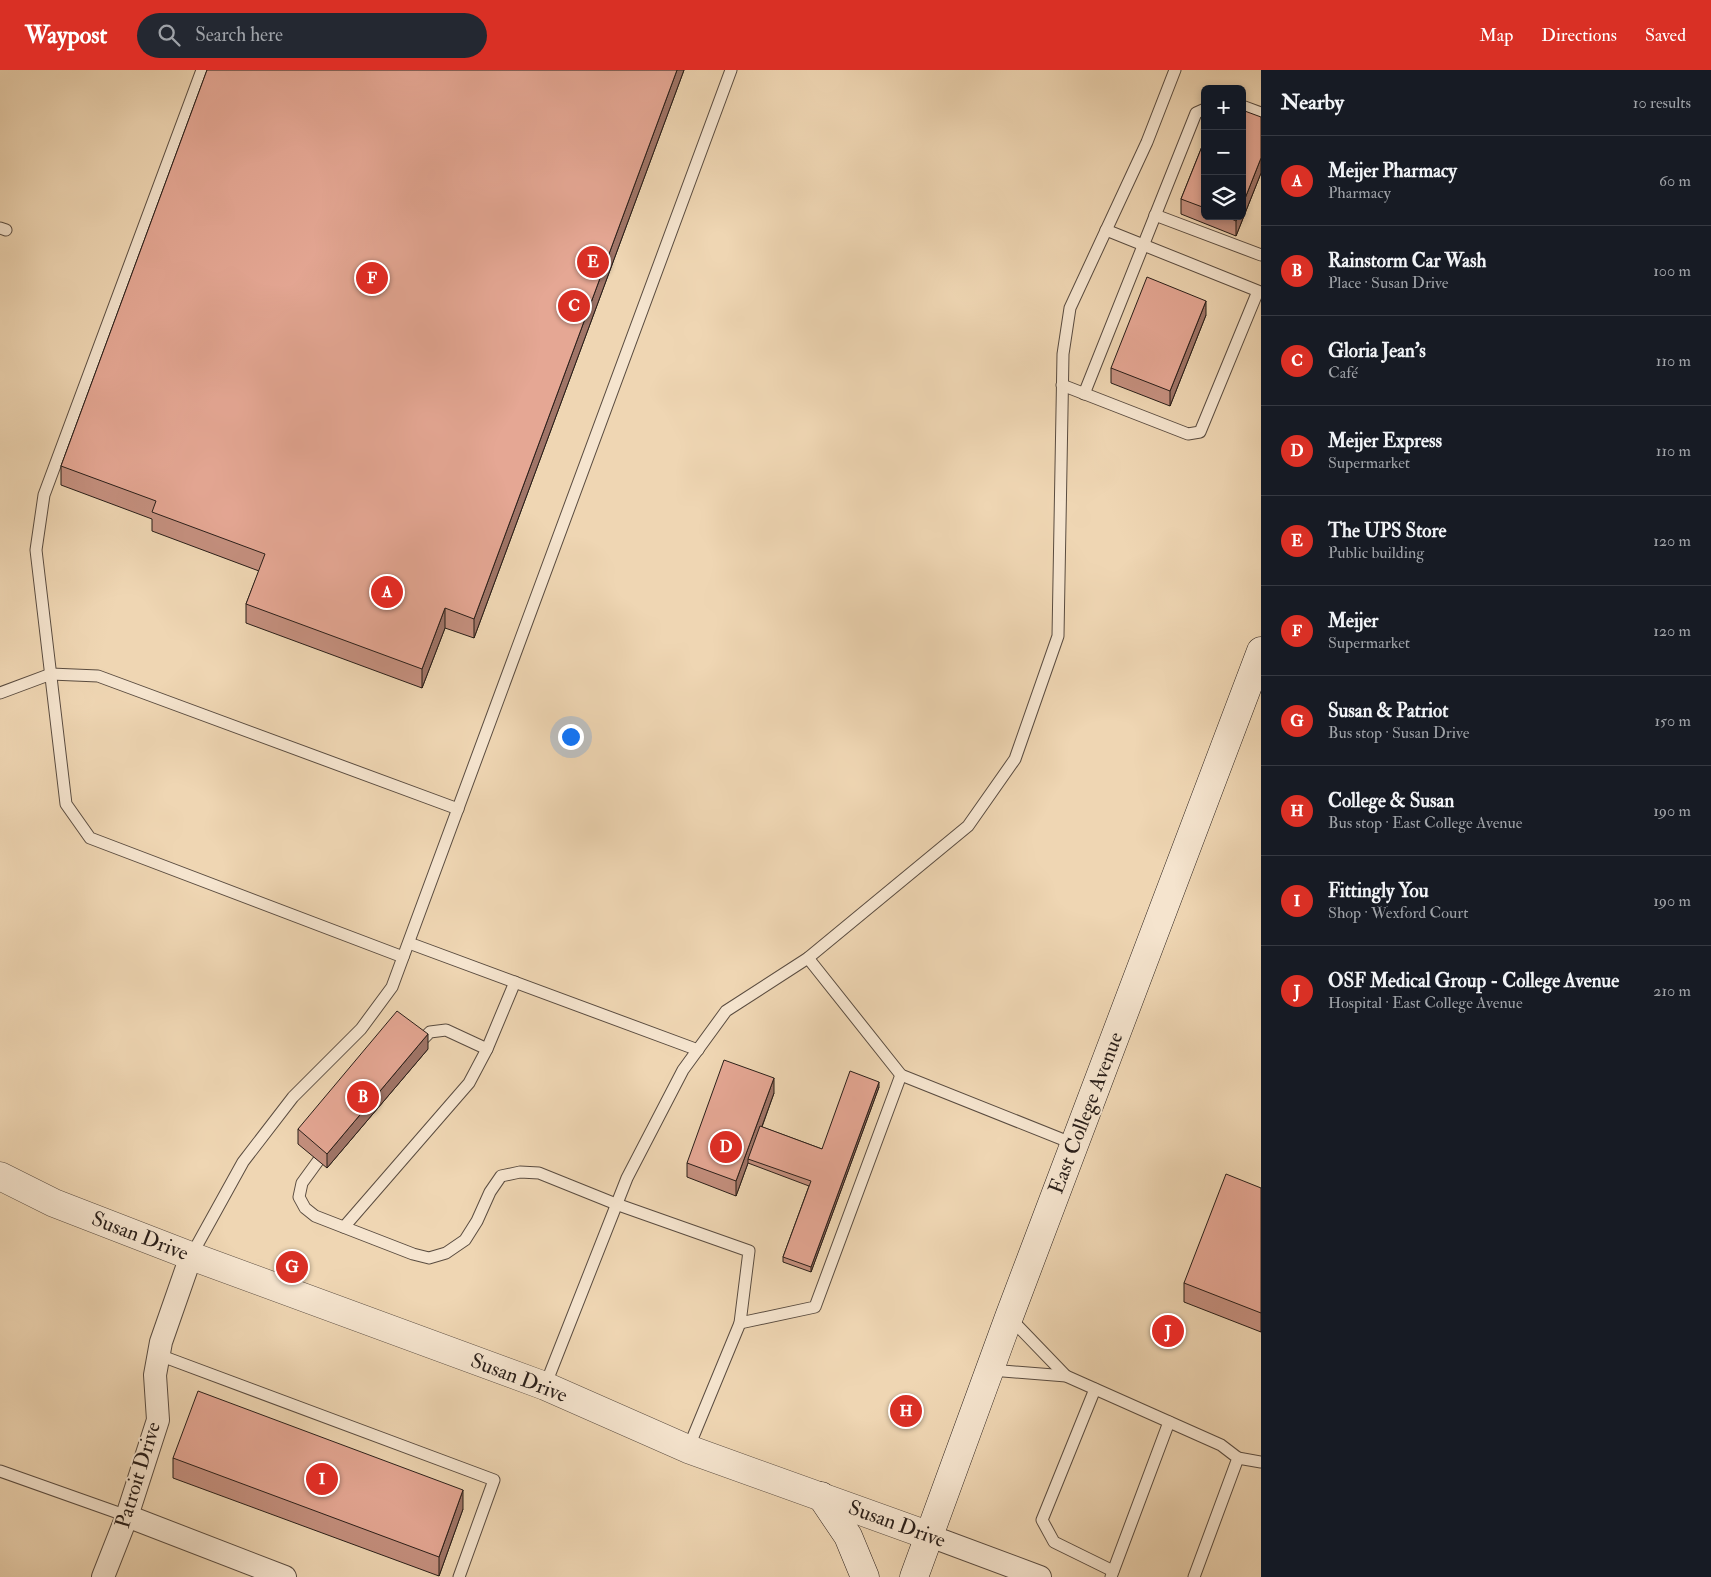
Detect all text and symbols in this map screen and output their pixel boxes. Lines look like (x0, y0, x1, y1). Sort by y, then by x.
search box (137, 13, 487, 58)
text: Waypost (25, 20, 107, 51)
icon: search (155, 21, 183, 49)
text: Search here (195, 23, 283, 47)
text: Map (1480, 24, 1513, 47)
text: Directions (1541, 24, 1617, 47)
text: Saved (1645, 24, 1686, 47)
map controls (1201, 85, 1246, 220)
button: + (1201, 85, 1246, 130)
text: Nearby (1281, 89, 1344, 116)
text: 10 results (1633, 93, 1691, 113)
button: − (1201, 130, 1246, 175)
text: Meijer Pharmacy (1328, 159, 1457, 183)
text: A (1292, 171, 1302, 191)
text: 60 m (1659, 171, 1691, 191)
button: layers (1201, 175, 1246, 220)
text: Pharmacy (1328, 183, 1391, 203)
pin: E (577, 243, 609, 281)
text: Rainstorm Car Wash (1328, 249, 1486, 273)
pin: F (356, 259, 388, 297)
text: B (1292, 261, 1302, 281)
text: 100 m (1653, 261, 1691, 281)
text: Place · Susan Drive (1328, 273, 1448, 293)
pin: C (558, 287, 590, 325)
text: Gloria Jean's (1328, 339, 1426, 363)
text: C (1291, 351, 1303, 371)
text: 110 m (1656, 351, 1691, 371)
text: Café (1328, 363, 1358, 383)
text: Meijer Express (1328, 429, 1442, 453)
text: D (1290, 441, 1304, 461)
text: 110 m (1656, 441, 1691, 461)
text: Supermarket (1328, 453, 1410, 473)
text: The UPS Store (1328, 519, 1446, 543)
text: E (1291, 531, 1303, 551)
text: 120 m (1653, 531, 1691, 551)
text: Public building (1328, 543, 1424, 563)
pin: A (371, 573, 403, 611)
text: Meijer (1328, 609, 1378, 633)
text: F (1292, 621, 1302, 641)
text: 120 m (1653, 621, 1691, 641)
text: Supermarket (1328, 633, 1410, 653)
text: Susan & Patriot (1328, 699, 1448, 723)
text: G (1290, 711, 1304, 731)
text: 150 m (1654, 711, 1691, 731)
text: Bus stop · Susan Drive (1328, 723, 1469, 743)
your location (558, 724, 584, 750)
text: College & Susan (1328, 789, 1454, 813)
text: H (1290, 801, 1304, 821)
text: 190 m (1653, 801, 1691, 821)
text: Bus stop · East College Avenue (1328, 813, 1522, 833)
text: Fittingly You (1328, 879, 1429, 903)
text: I (1294, 891, 1300, 911)
text: 190 m (1653, 891, 1691, 911)
text: Shop · Wexford Court (1328, 903, 1468, 923)
text: OSF Medical Group - College Avenue (1328, 969, 1619, 993)
text: J (1294, 981, 1300, 1001)
text: 210 m (1653, 981, 1691, 1001)
text: Hospital · East College Avenue (1328, 993, 1523, 1013)
street label: East College Avenue (1043, 1028, 1129, 1198)
pin: B (347, 1078, 379, 1116)
pin: D (710, 1128, 742, 1166)
street label: Susan Drive (88, 1205, 192, 1267)
pin: G (276, 1248, 308, 1286)
pin: J (1152, 1312, 1184, 1350)
street label: Susan Drive (467, 1347, 571, 1409)
pin: H (890, 1392, 922, 1430)
street label: Patroit Drive (109, 1418, 167, 1531)
pin: I (306, 1460, 338, 1498)
street label: Susan Drive (845, 1494, 950, 1554)

